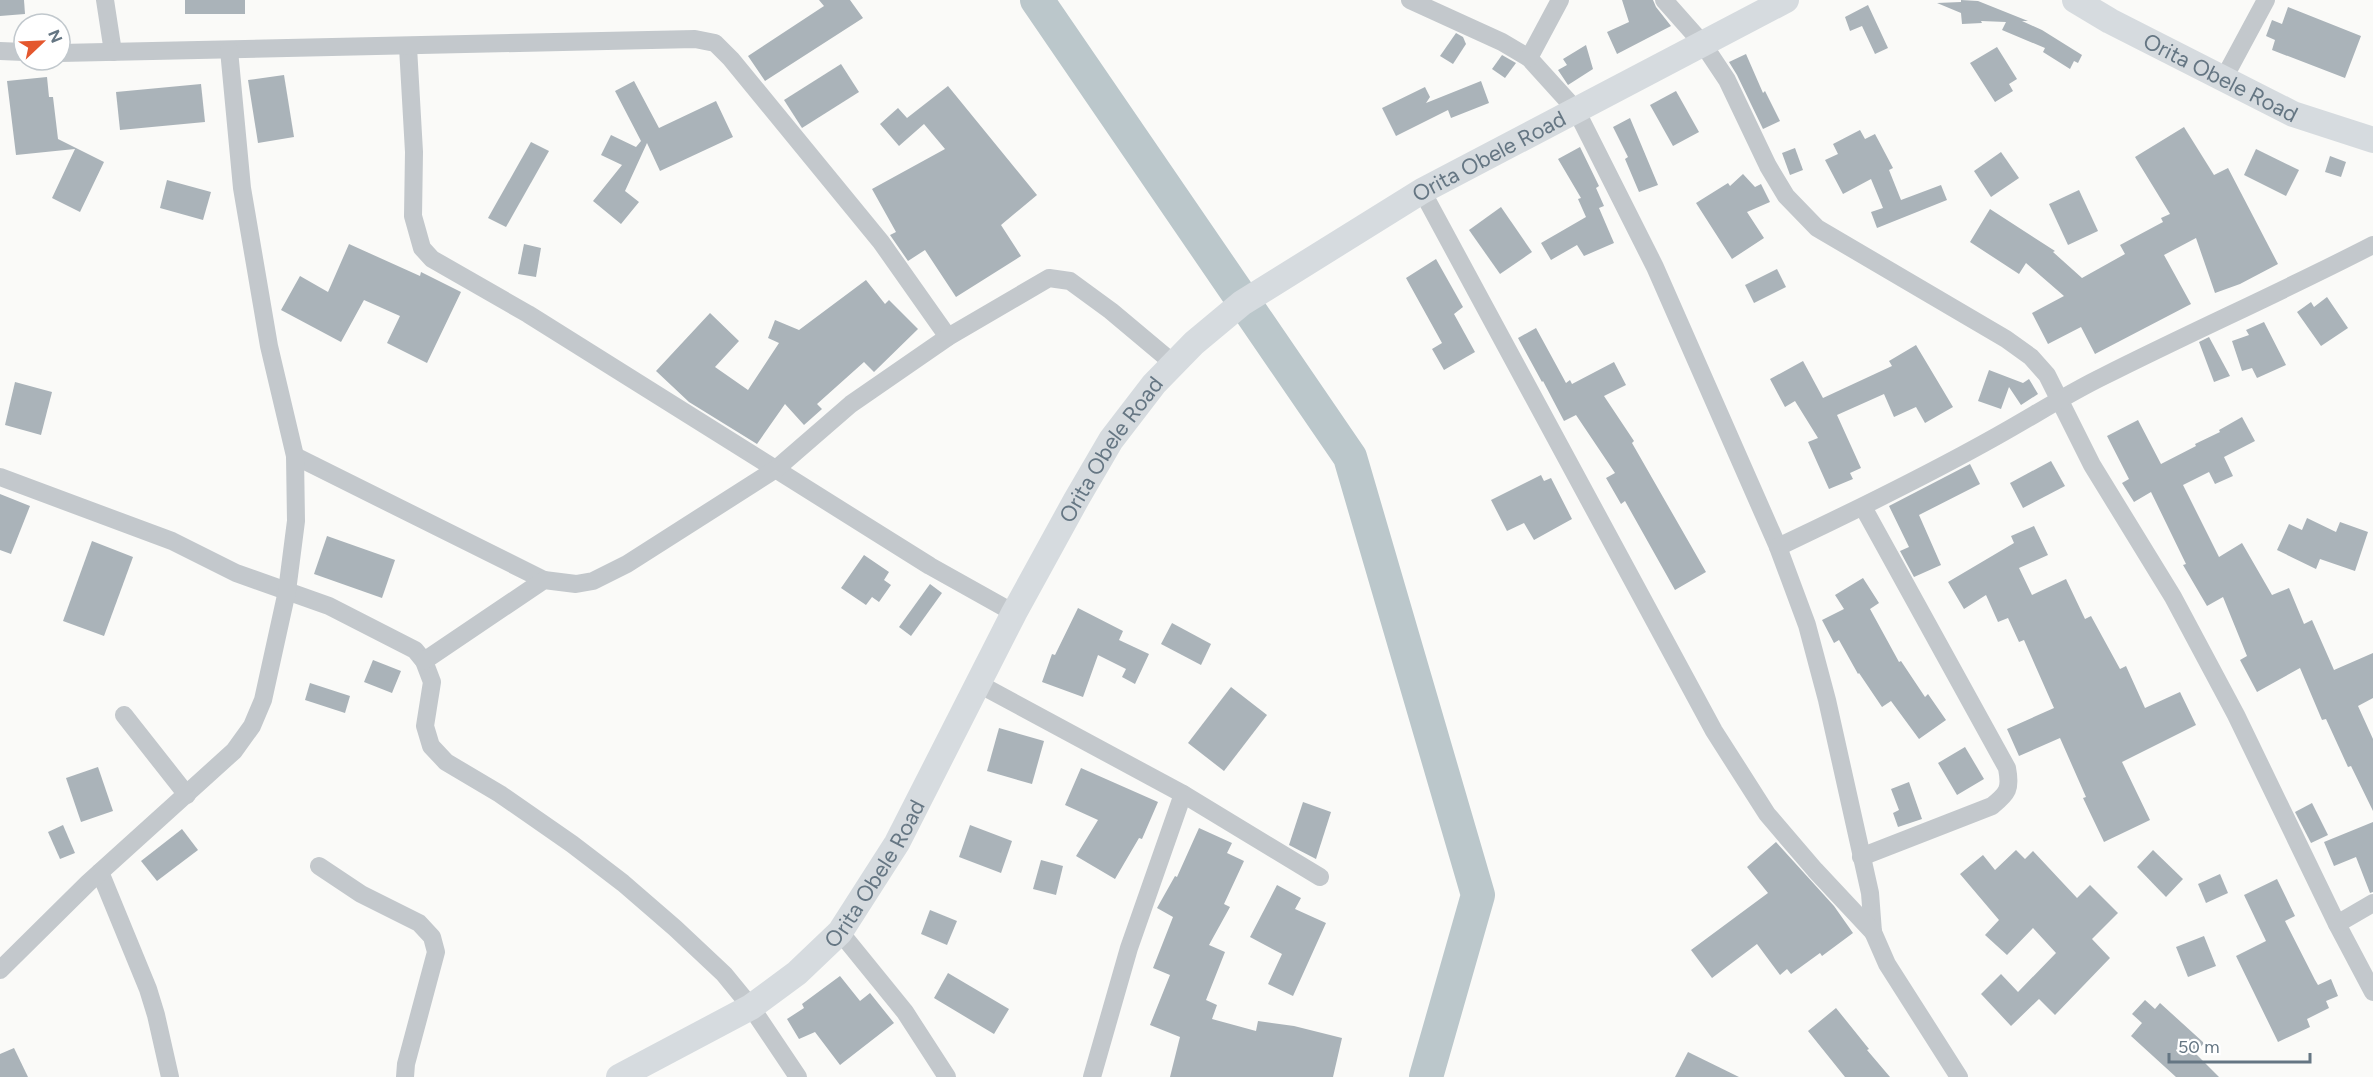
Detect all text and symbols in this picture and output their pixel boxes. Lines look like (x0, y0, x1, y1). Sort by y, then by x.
north arrow (12, 12, 72, 72)
text: N (44, 27, 67, 46)
street label: Orita Obele Road (2139, 27, 2302, 128)
street label: Orita Obele Road (1407, 105, 1570, 207)
street label: Orita Obele Road (1053, 371, 1168, 527)
street label: Orita Obele Road (819, 795, 930, 953)
scale bar (2169, 1026, 2310, 1064)
text: 50 m (2178, 1036, 2220, 1058)

